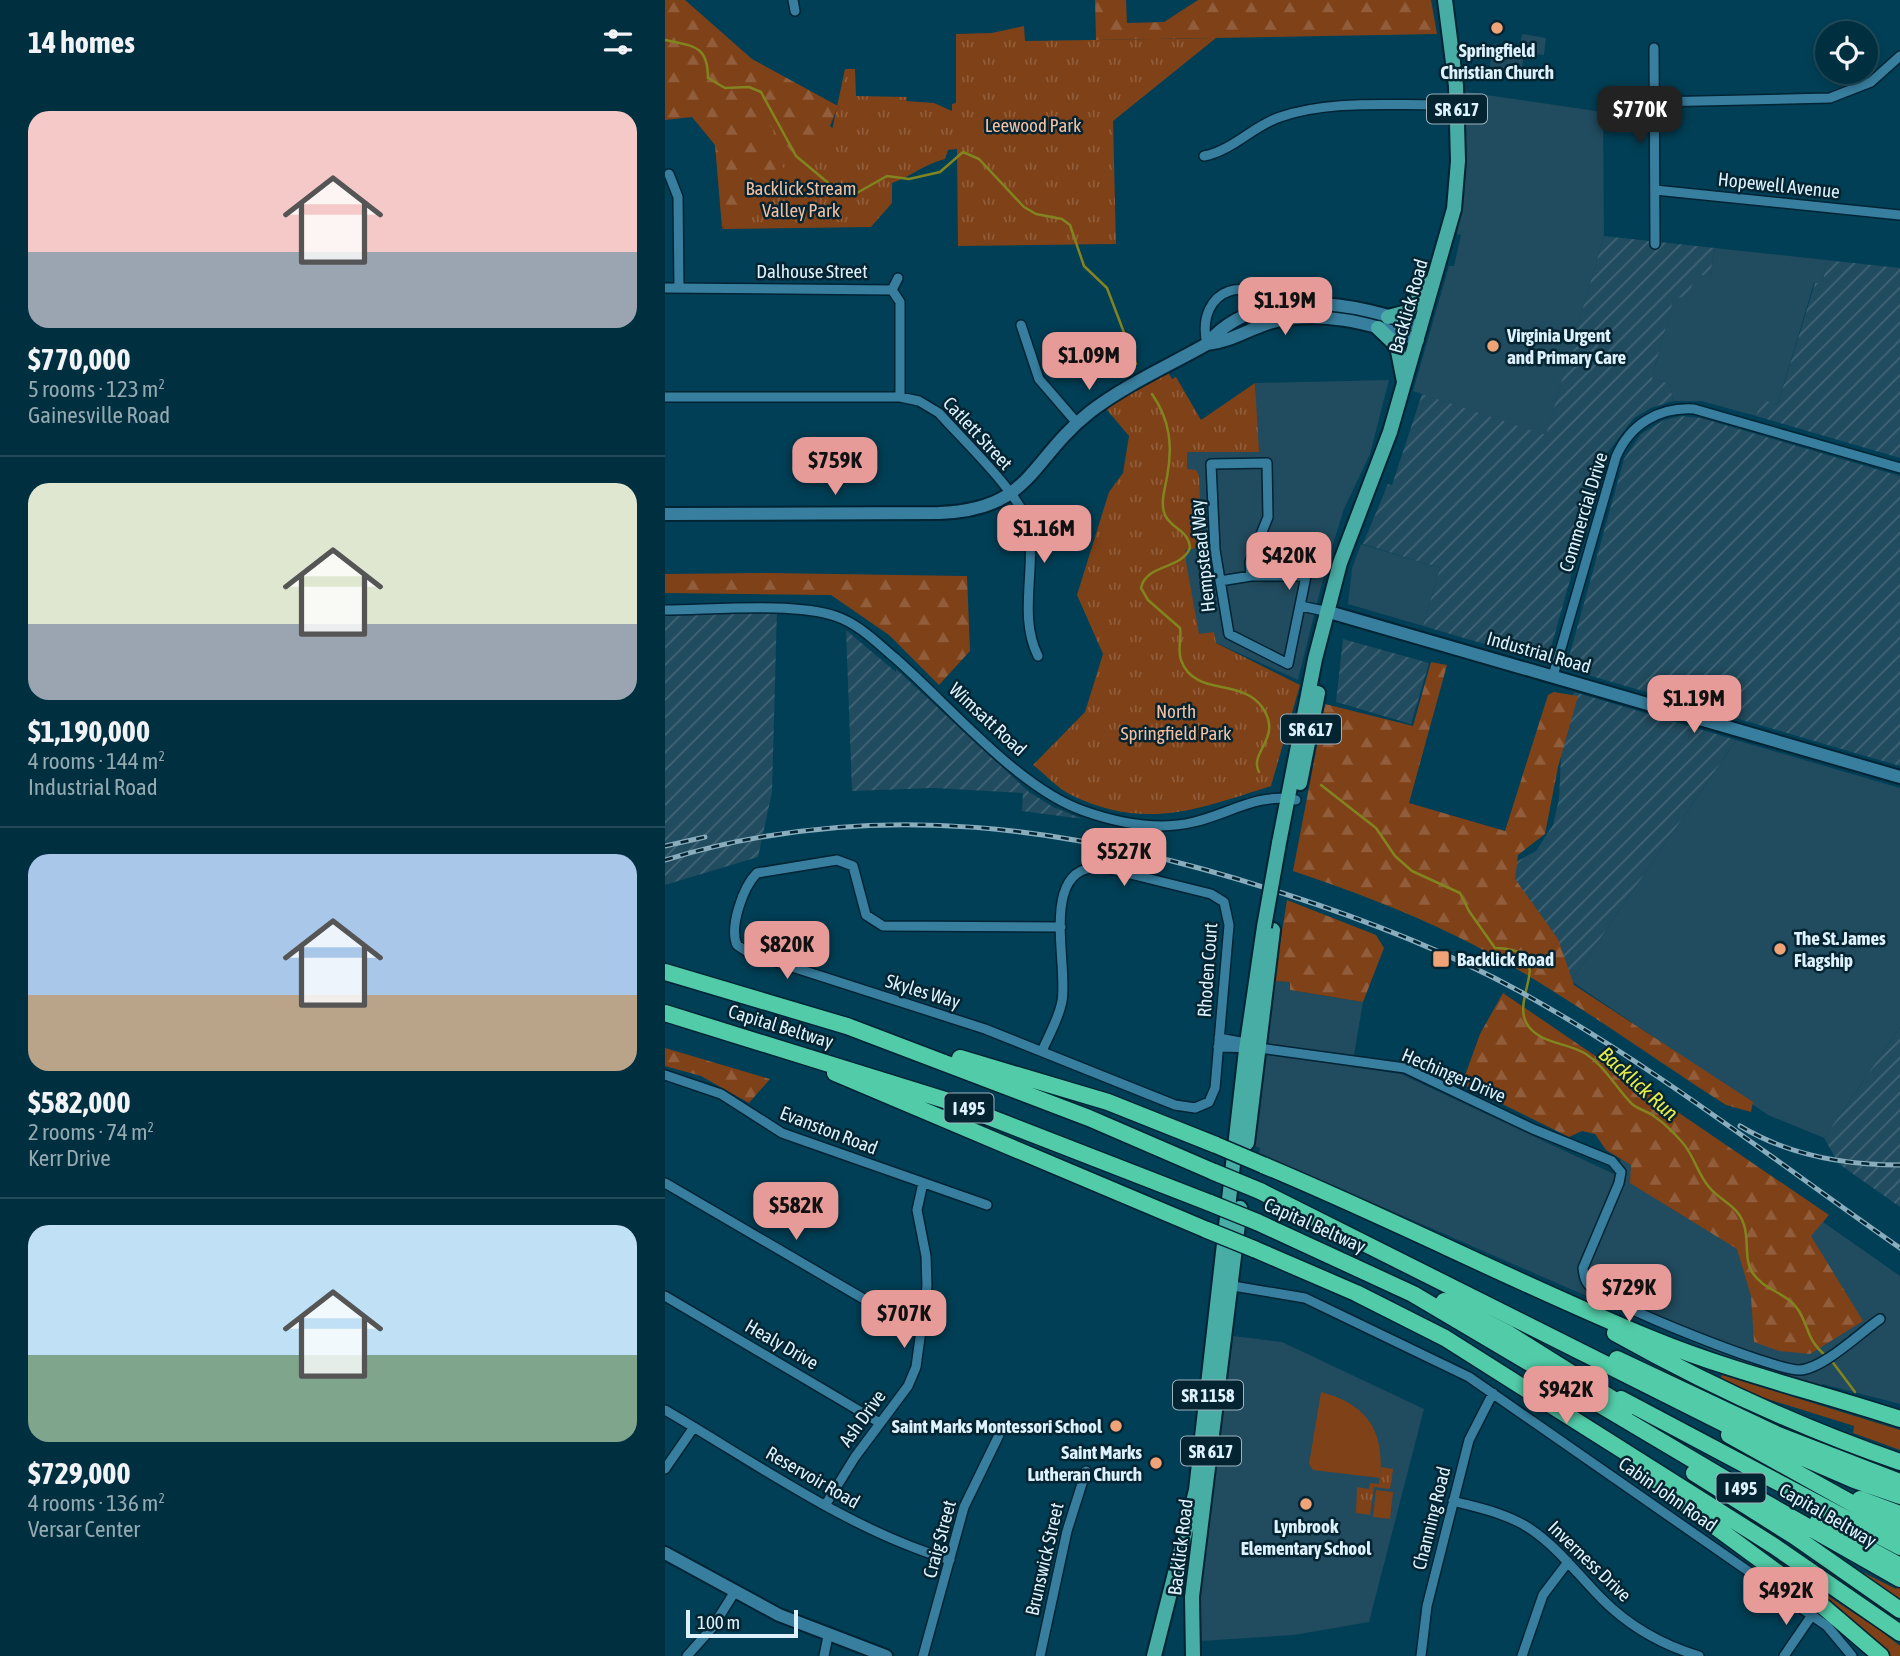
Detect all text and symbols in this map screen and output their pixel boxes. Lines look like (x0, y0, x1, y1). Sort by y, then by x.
marker: Springfield Christian Church (1489, 20, 1505, 36)
map controls (1815, 21, 1878, 84)
button: locate (1815, 21, 1878, 84)
icon: filters (599, 23, 637, 61)
text: 14 homes (28, 25, 135, 59)
place label: Springfield Christian Church (1440, 39, 1554, 83)
pin: $770K (1591, 86, 1689, 146)
road number: SR 617 (1427, 94, 1487, 124)
text: $770K (1613, 96, 1667, 122)
park label: Leewood Park (985, 114, 1082, 136)
icon: home (270, 157, 396, 283)
street label: Hopewell Avenue (1717, 168, 1841, 202)
park label: Backlick Stream Valley Park (746, 177, 856, 221)
street label: Backlick Road (1384, 256, 1432, 356)
street label: Dalhouse Street (756, 260, 868, 282)
pin: $1.19M (1228, 278, 1342, 337)
text: $1.19M (1254, 287, 1316, 313)
place label: Virginia Urgent and Primary Care (1506, 324, 1626, 368)
pin: $1.09M (1032, 332, 1146, 392)
marker: Virginia Urgent and Primary Care (1485, 338, 1501, 354)
text: $770,000 (28, 342, 131, 376)
text: $1.09M (1058, 342, 1120, 368)
text: 5 rooms · 123 m² (28, 376, 165, 402)
street label: Catlett Street (939, 392, 1017, 474)
text: Gainesville Road (28, 402, 170, 428)
pin: $759K (786, 438, 884, 497)
text: $759K (808, 447, 862, 473)
street label: Commercial Drive (1554, 450, 1612, 574)
street label: Hempstead Way (1185, 498, 1219, 613)
pin: $1.16M (987, 505, 1101, 565)
text: $1.16M (1013, 515, 1075, 541)
icon: home (270, 529, 396, 655)
pin: $420K (1240, 532, 1338, 592)
text: $420K (1262, 542, 1316, 568)
street label: Industrial Road (1484, 627, 1594, 677)
pin: $1.19M (1637, 676, 1751, 735)
street label: Wimsatt Road (945, 678, 1031, 760)
text: $1.19M (1663, 685, 1725, 711)
park label: North Springfield Park (1121, 700, 1232, 744)
text: $1,190,000 (28, 714, 150, 748)
road number: SR 617 (1281, 714, 1341, 744)
text: 4 rooms · 144 m² (28, 748, 165, 774)
text: Industrial Road (28, 774, 158, 800)
pin: $527K (1075, 828, 1173, 888)
text: $527K (1097, 838, 1151, 864)
icon: home (270, 900, 396, 1026)
pin: $820K (738, 922, 836, 981)
street label: Rhoden Court (1193, 922, 1221, 1018)
place label: The St. James Flagship (1794, 927, 1886, 971)
text: $820K (760, 931, 814, 957)
marker: The St. James Flagship (1772, 941, 1788, 957)
place label: Backlick Road (1457, 948, 1554, 970)
marker: Backlick Road (1431, 949, 1451, 969)
street label: Skyles Way (883, 969, 963, 1013)
street label: Capital Beltway (726, 1000, 836, 1052)
water label: Backlick Run (1595, 1041, 1683, 1125)
street label: Hechinger Drive (1399, 1043, 1509, 1107)
text: $582,000 (28, 1085, 131, 1119)
road number: I 495 (945, 1093, 993, 1122)
street label: Evanston Road (777, 1101, 881, 1159)
text: 2 rooms · 74 m² (28, 1119, 154, 1145)
text: Kerr Drive (28, 1145, 111, 1171)
pin: $582K (747, 1182, 845, 1242)
text: $582K (769, 1192, 823, 1218)
street label: Capital Beltway (1261, 1193, 1369, 1257)
pin: $729K (1580, 1264, 1678, 1324)
icon: home (270, 1271, 396, 1397)
text: $729K (1602, 1274, 1656, 1300)
pin: $707K (855, 1290, 953, 1350)
text: $707K (877, 1300, 931, 1326)
street label: Healy Drive (742, 1314, 822, 1374)
pin: $942K (1517, 1366, 1615, 1426)
text: $942K (1539, 1376, 1593, 1402)
road number: SR 1158 (1173, 1380, 1243, 1410)
street label: Ash Drive (834, 1385, 890, 1451)
place label: Saint Marks Montessori School (892, 1415, 1103, 1437)
marker: Saint Marks Montessori School (1108, 1418, 1124, 1434)
road number: SR 617 (1181, 1436, 1241, 1466)
street label: Reservoir Road (762, 1441, 864, 1513)
place label: Saint Marks Lutheran Church (1027, 1441, 1142, 1485)
street label: Cabin John Road (1615, 1452, 1721, 1536)
marker: Saint Marks Lutheran Church (1148, 1455, 1164, 1471)
text: $729,000 (28, 1456, 131, 1490)
street label: Channing Road (1408, 1464, 1454, 1572)
road number: I 495 (1717, 1474, 1765, 1503)
street label: Capital Beltway (1775, 1478, 1881, 1552)
text: 4 rooms · 136 m² (28, 1490, 165, 1516)
marker: Lynbrook Elementary School (1298, 1496, 1314, 1512)
street label: Craig Street (918, 1498, 960, 1580)
street label: Backlick Road (1163, 1498, 1197, 1596)
street label: Brunswick Street (1020, 1500, 1068, 1618)
place label: Lynbrook Elementary School (1241, 1515, 1372, 1559)
text: Versar Center (28, 1516, 140, 1542)
street label: Inverness Drive (1544, 1516, 1636, 1606)
pin: $492K (1737, 1568, 1835, 1627)
text: $492K (1759, 1577, 1813, 1603)
scale bar (686, 1607, 798, 1639)
text: 100 m (697, 1611, 740, 1633)

